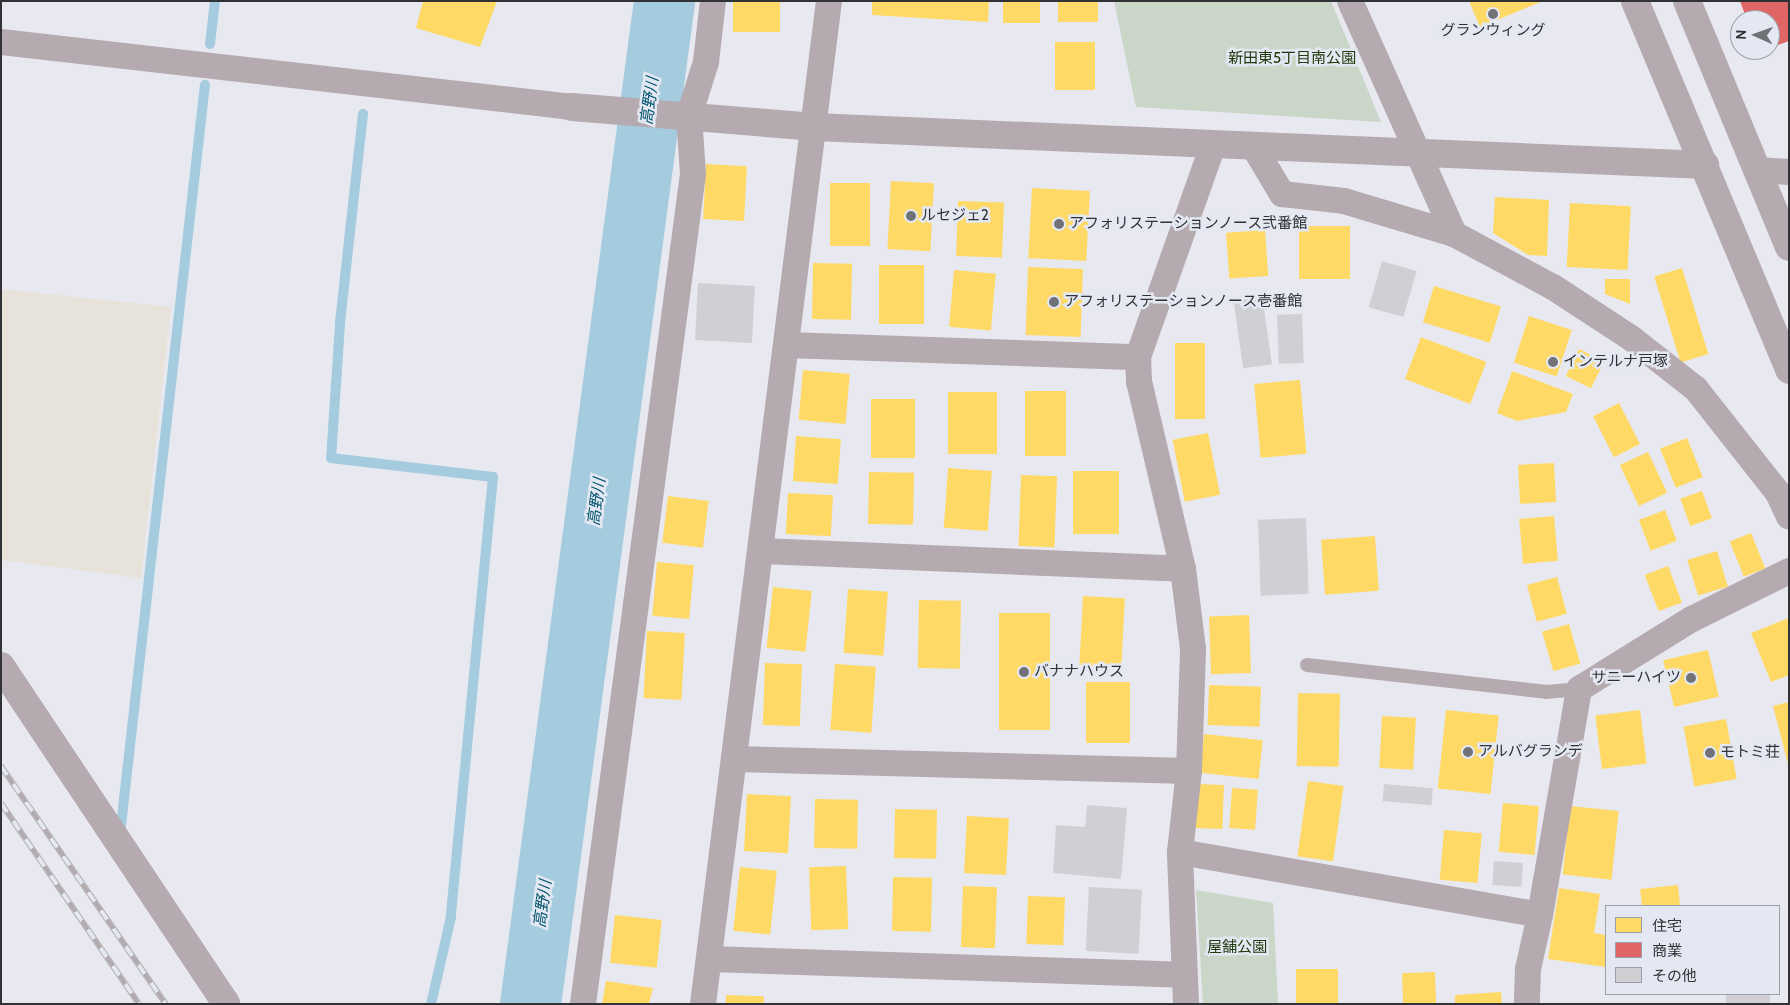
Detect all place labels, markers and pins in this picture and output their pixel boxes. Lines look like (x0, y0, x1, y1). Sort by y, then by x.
marker: グランウィング (1487, 8, 1499, 20)
place label: グランウィング (1441, 22, 1545, 40)
place label: ルセジェ2 (921, 207, 989, 225)
marker: ルセジェ2 (905, 210, 917, 222)
place label: アフォリステーションノース弐番館 (1069, 215, 1309, 233)
marker: アフォリステーションノース弐番館 (1053, 218, 1065, 230)
place label: アフォリステーションノース壱番館 (1064, 293, 1304, 311)
marker: アフォリステーションノース壱番館 (1048, 296, 1060, 308)
place label: インテルナ戸塚 (1563, 353, 1668, 371)
marker: インテルナ戸塚 (1547, 356, 1559, 368)
place label: バナナハウス (1034, 663, 1124, 681)
marker: バナナハウス (1018, 666, 1030, 678)
place label: サニーハイツ (1591, 669, 1681, 687)
marker: サニーハイツ (1685, 672, 1697, 684)
place label: アルバグランデ (1478, 743, 1583, 761)
place label: モトミ荘 (1720, 744, 1780, 762)
marker: アルバグランデ (1462, 746, 1474, 758)
marker: モトミ荘 (1704, 747, 1716, 759)

